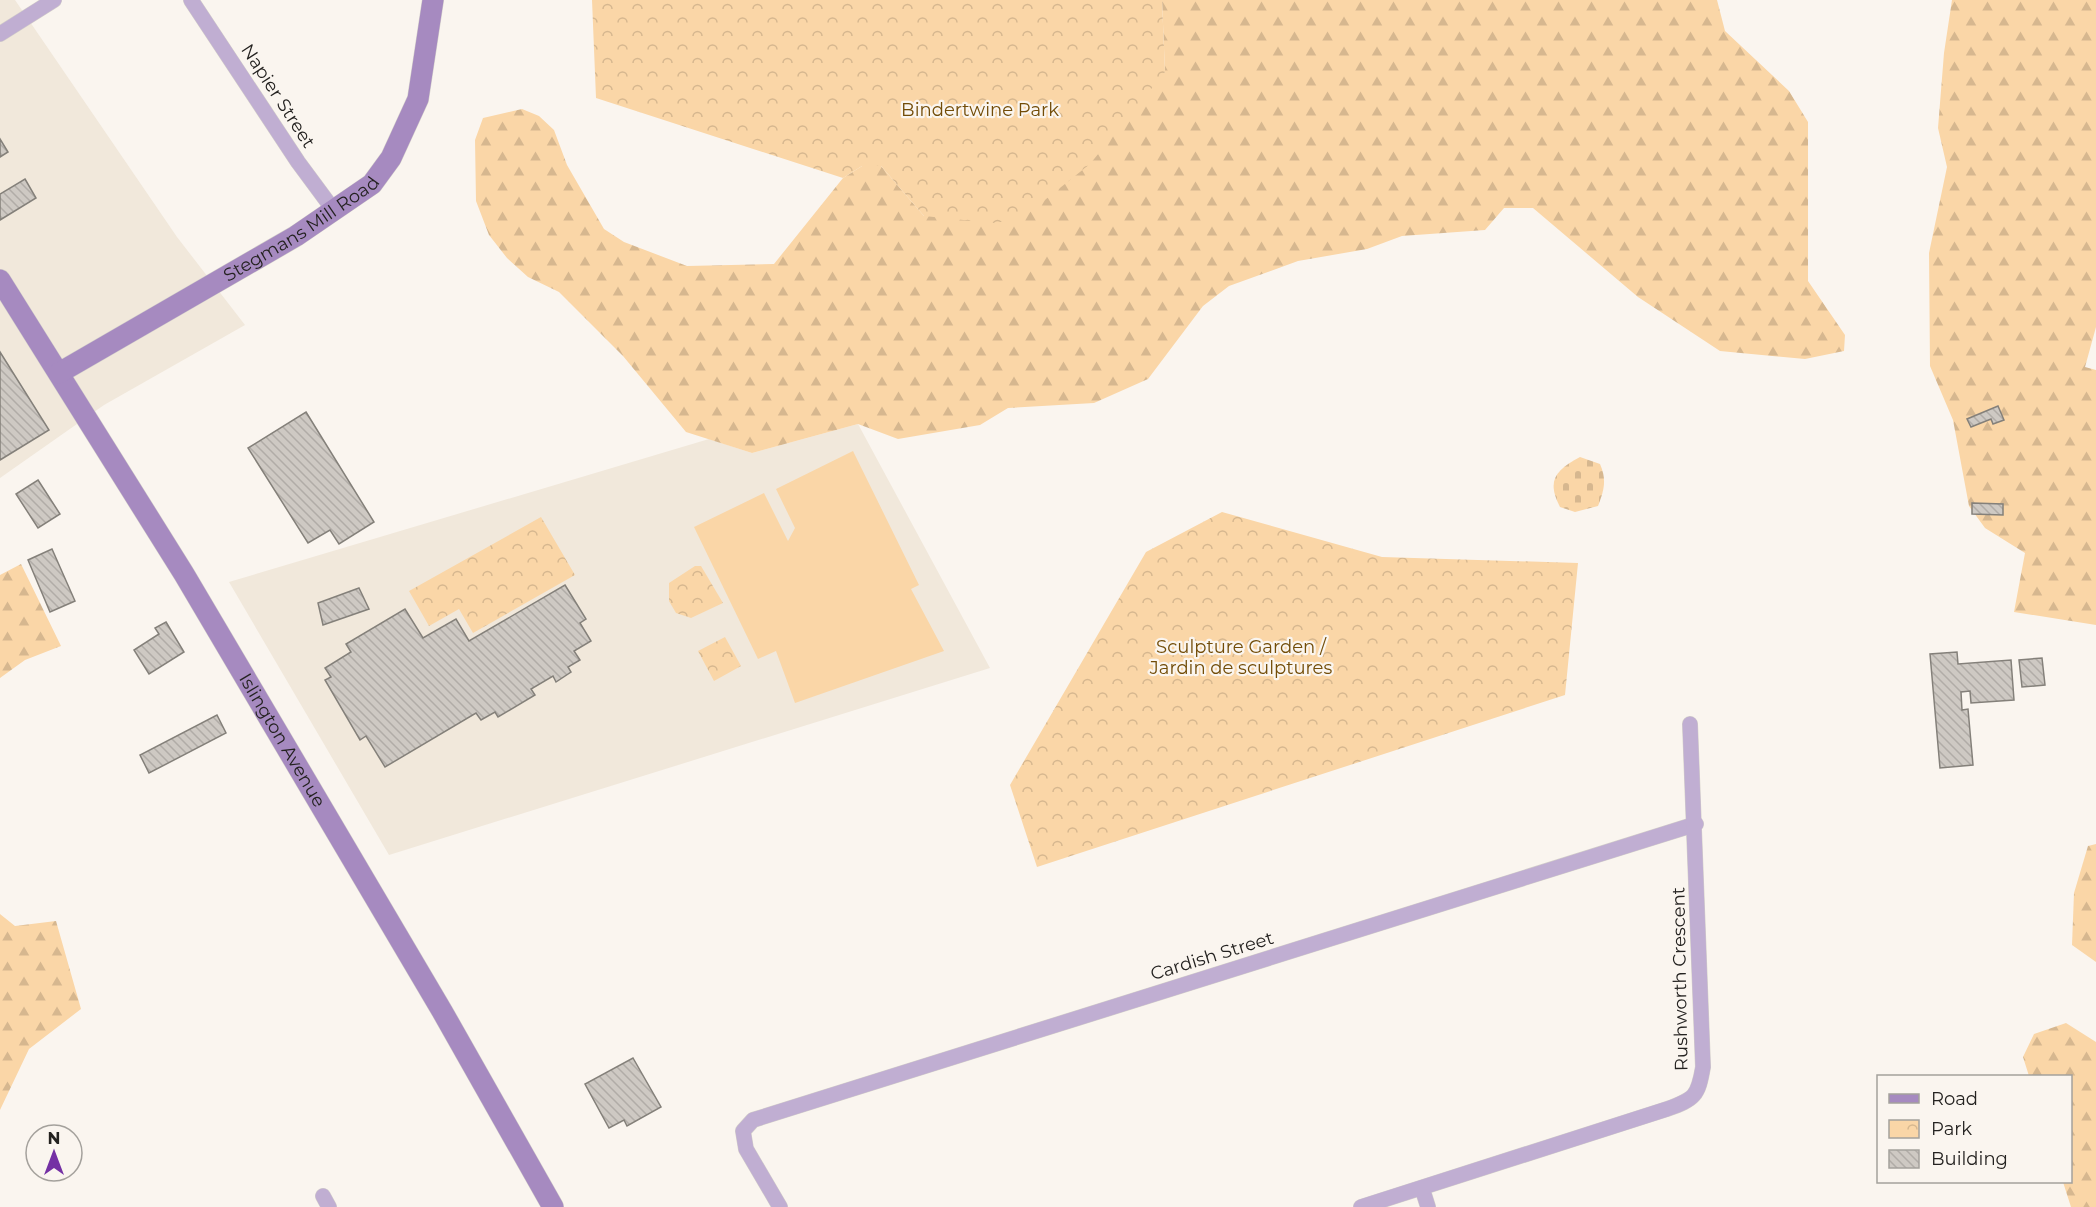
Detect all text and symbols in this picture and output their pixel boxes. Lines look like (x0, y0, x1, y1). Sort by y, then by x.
street label: Napier Street (236, 40, 320, 152)
park label: Bindertwine Park (901, 99, 1059, 121)
street label: Stegmans Mill Road (220, 172, 385, 286)
park label: Sculpture Garden / Jardin de sculptures (1149, 636, 1332, 679)
street label: Islington Avenue (234, 669, 330, 811)
street label: Rushworth Crescent (1667, 887, 1693, 1071)
street label: Cardish Street (1148, 927, 1276, 985)
legend (1877, 1075, 2072, 1183)
text: Road (1931, 1088, 1978, 1110)
text: Park (1931, 1118, 1972, 1140)
north arrow (24, 1123, 84, 1183)
text: N (48, 1129, 60, 1148)
text: Building (1931, 1148, 2008, 1170)

